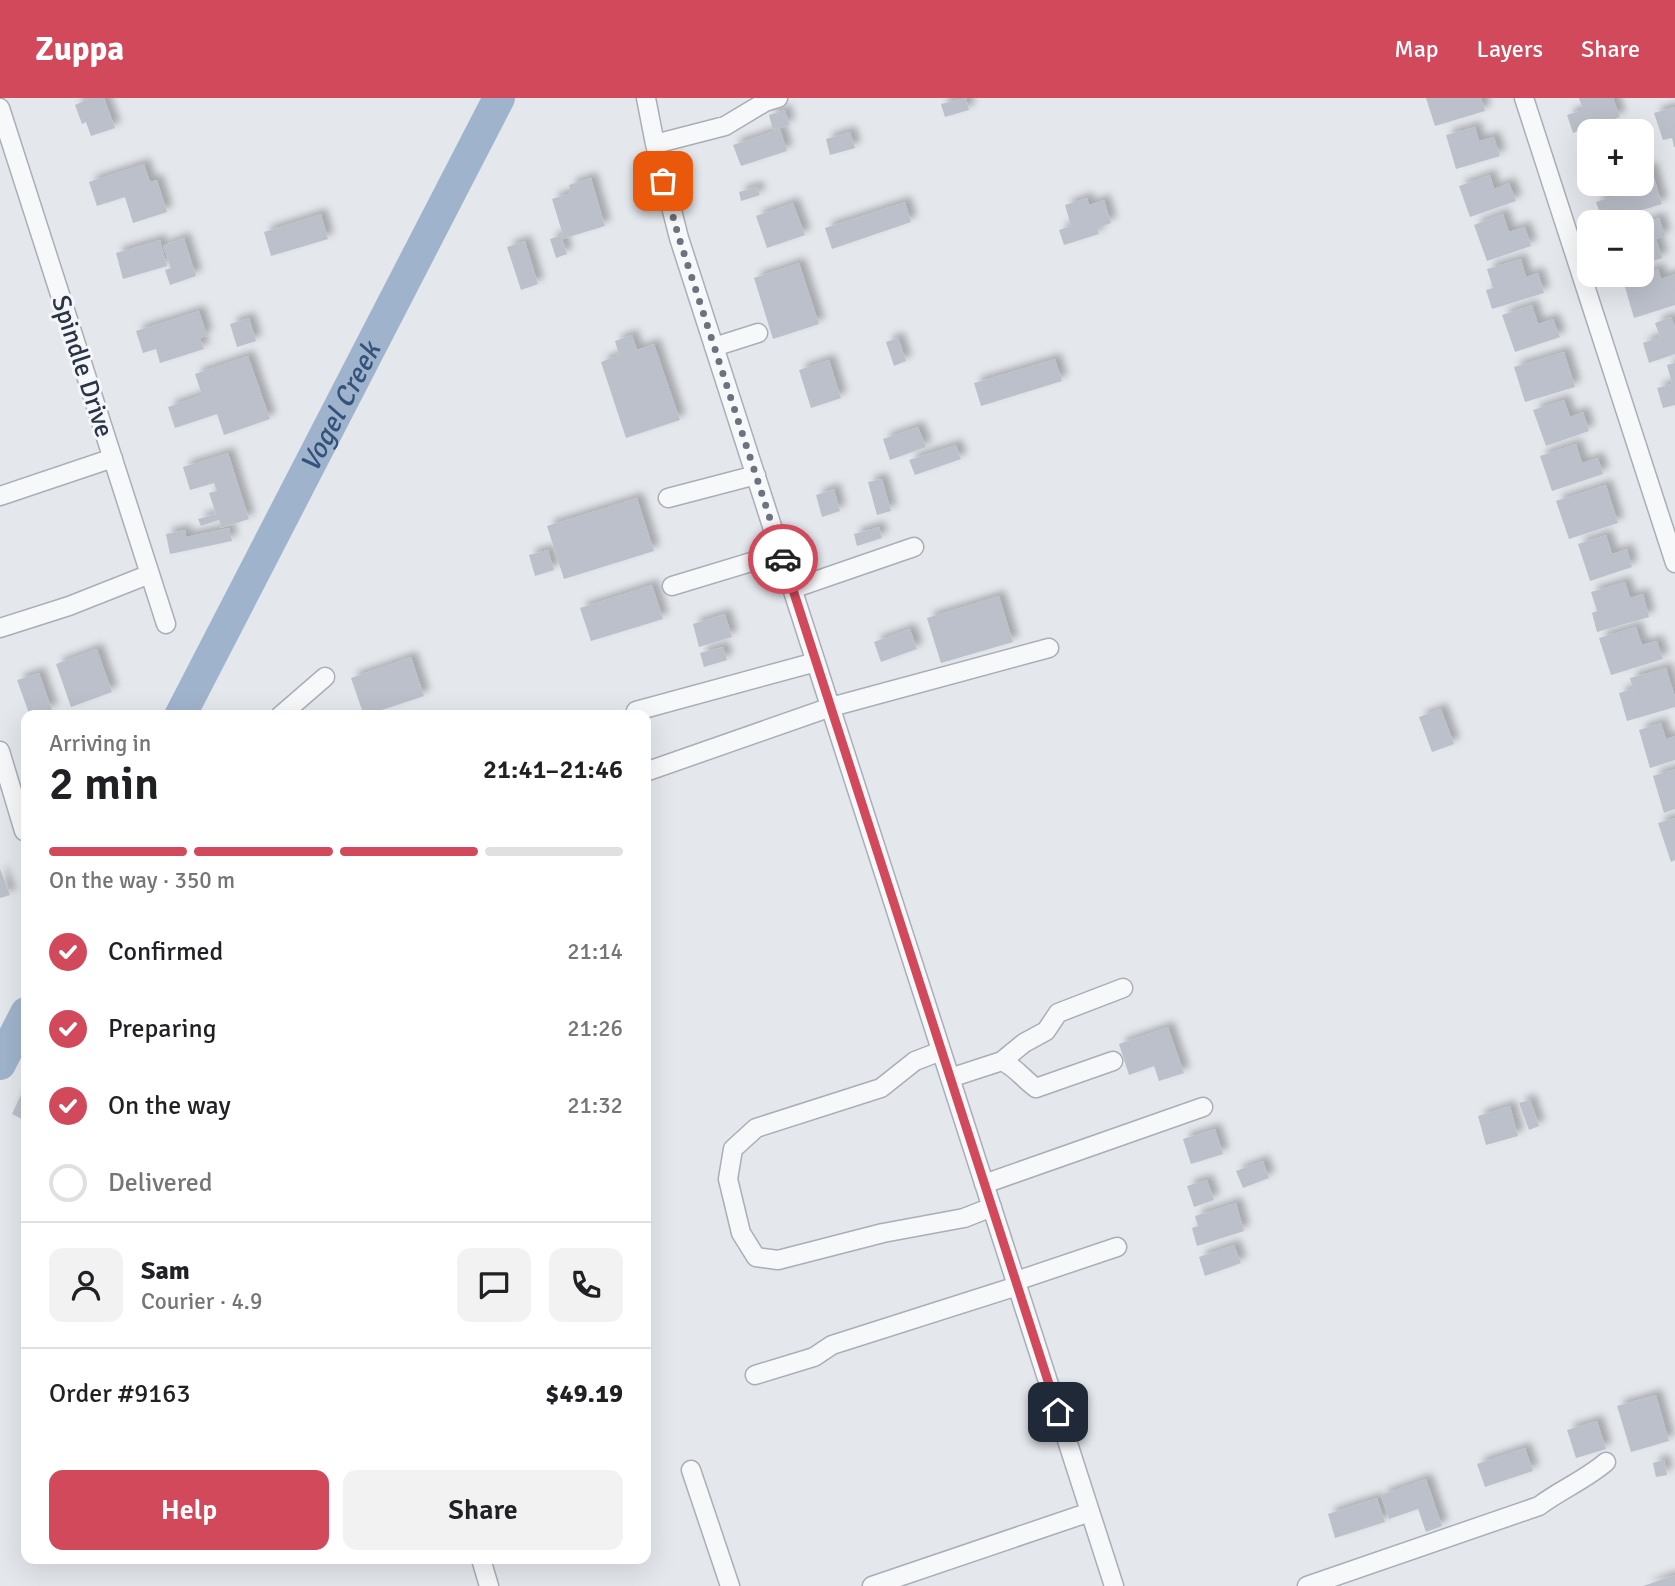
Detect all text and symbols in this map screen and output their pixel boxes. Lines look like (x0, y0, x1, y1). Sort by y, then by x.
text: Zuppa (35, 29, 124, 70)
text: Map (1394, 34, 1439, 64)
text: Layers (1477, 34, 1543, 64)
text: Share (1581, 34, 1640, 64)
map controls (1577, 119, 1654, 287)
button: + (1577, 119, 1654, 196)
pin (633, 151, 693, 211)
icon: bag (644, 162, 682, 200)
button: − (1577, 210, 1654, 287)
street label: Spindle Drive (44, 291, 120, 441)
water label: Vogel Creek (293, 334, 389, 478)
courier (748, 524, 818, 594)
icon: car (764, 540, 802, 578)
text: Arriving in (49, 729, 151, 758)
text: 21:41–21:46 (483, 754, 623, 786)
text: 2 min (49, 756, 159, 812)
text: On the way · 350 m (49, 866, 235, 895)
icon: check (49, 933, 87, 971)
text: Confirmed (108, 936, 223, 968)
text: 21:14 (567, 937, 623, 966)
icon: check (49, 1010, 87, 1048)
text: Preparing (108, 1013, 216, 1045)
text: 21:26 (567, 1014, 623, 1043)
icon: check (49, 1087, 87, 1125)
text: On the way (108, 1090, 231, 1122)
text: 21:32 (567, 1091, 623, 1120)
text: Delivered (108, 1167, 213, 1199)
button: person (49, 1248, 123, 1322)
button: chat (457, 1248, 531, 1322)
button: phone (549, 1248, 623, 1322)
text: Sam (141, 1255, 190, 1287)
text: Courier · 4.9 (141, 1287, 262, 1316)
text: Order #9163 (49, 1378, 190, 1410)
text: $49.19 (545, 1378, 623, 1410)
pin (1028, 1382, 1088, 1442)
icon: home (1039, 1393, 1077, 1431)
button: Help (49, 1470, 329, 1550)
button: Share (343, 1470, 623, 1550)

